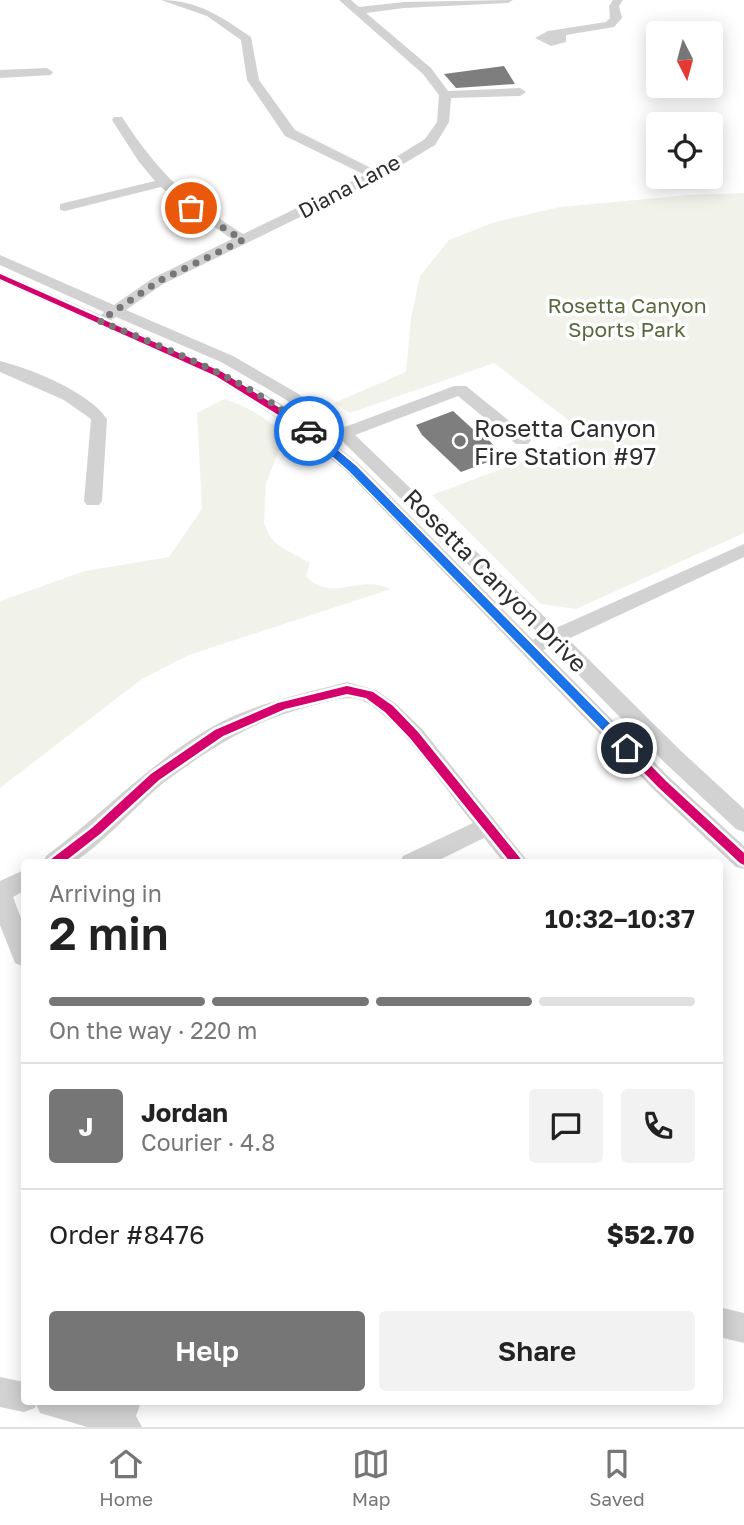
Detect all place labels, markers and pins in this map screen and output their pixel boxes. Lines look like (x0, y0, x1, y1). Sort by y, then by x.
pin (161, 178, 221, 238)
place label: Rosetta Canyon Fire Station #97 (474, 413, 656, 470)
marker: Rosetta Canyon Fire Station #97 (452, 433, 468, 449)
pin (597, 718, 657, 778)

